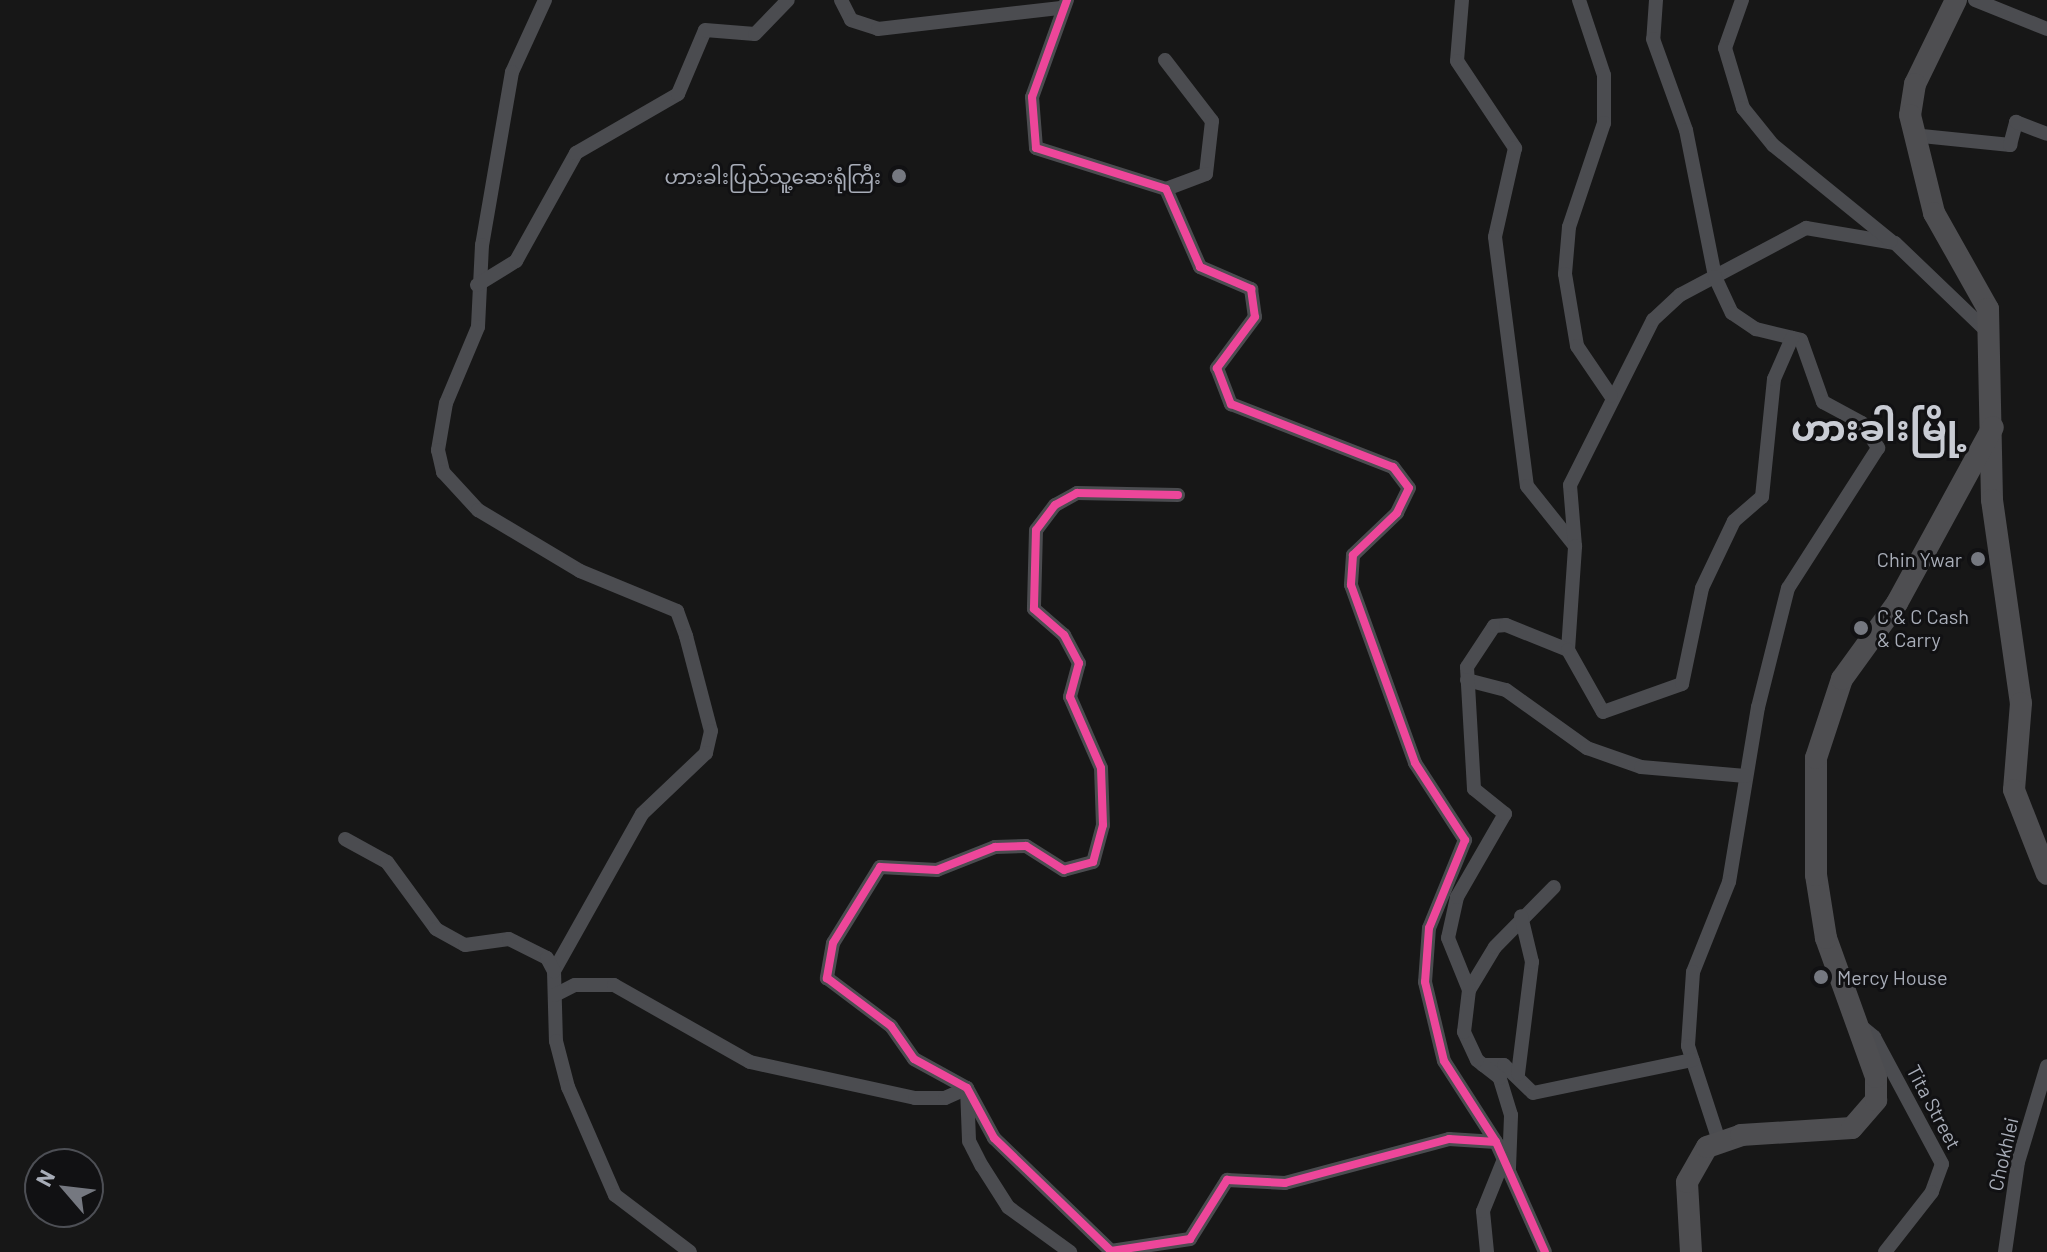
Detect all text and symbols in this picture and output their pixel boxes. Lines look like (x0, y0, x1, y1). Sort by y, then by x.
place label: ဟားခါးပြည်သူ့ဆေးရုံကြီး (665, 164, 881, 188)
marker: ဟားခါးပြည်သူ့ဆေးရုံကြီး (888, 165, 910, 187)
district label: ဟားခါးမြို့ (1791, 405, 1967, 449)
place label: Chin Ywar (1877, 547, 1962, 571)
marker: Chin Ywar (1969, 550, 1987, 568)
place label: C & C Cash & Carry (1877, 604, 1969, 651)
marker: C & C Cash & Carry (1852, 619, 1870, 637)
place label: Mercy House (1837, 965, 1948, 989)
marker: Mercy House (1812, 968, 1830, 986)
street label: Tita Street (1902, 1061, 1966, 1153)
street label: Chokhlei (1983, 1115, 2023, 1193)
north arrow (24, 1148, 104, 1228)
text: N (30, 1165, 59, 1190)

